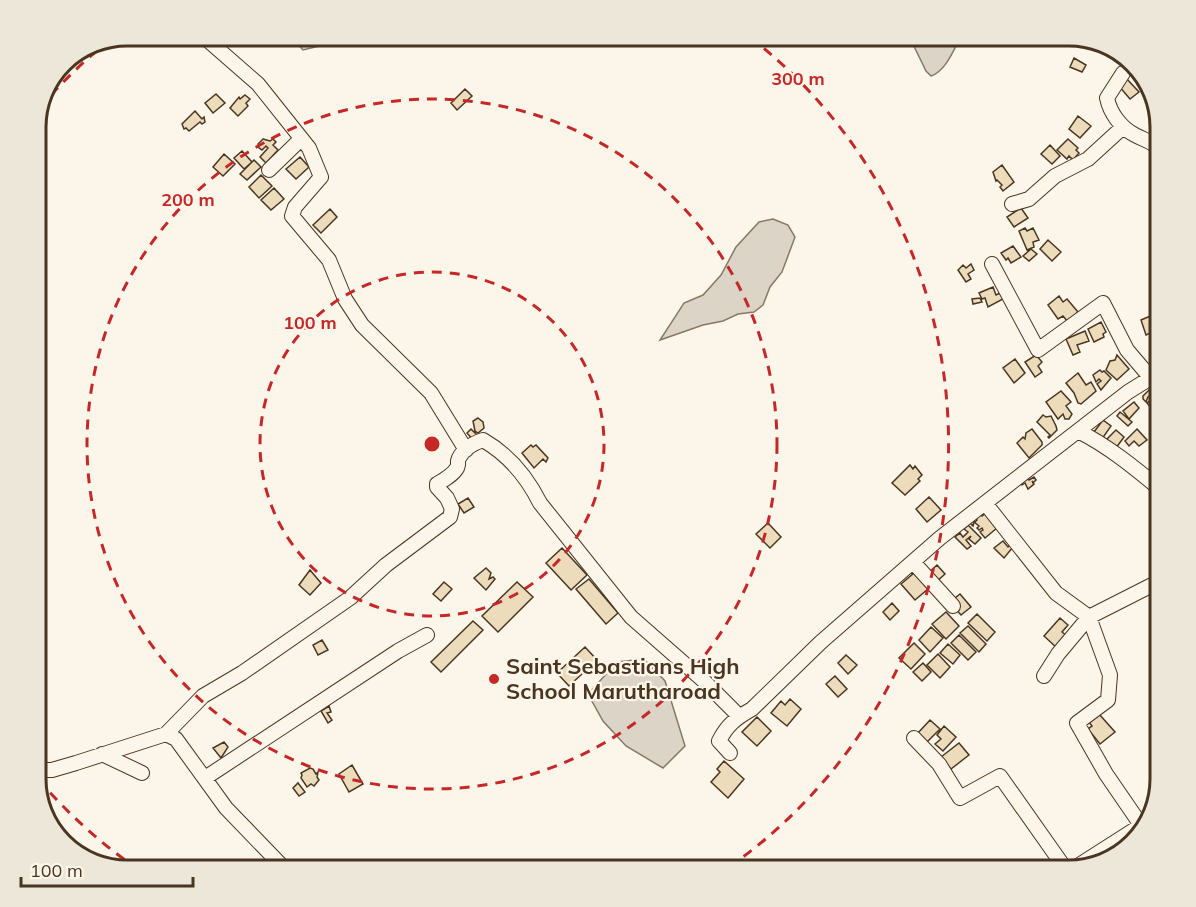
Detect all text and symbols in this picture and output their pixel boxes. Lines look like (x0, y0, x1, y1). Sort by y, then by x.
text: 300 m (771, 67, 825, 90)
text: 200 m (161, 188, 215, 211)
text: 100 m (283, 311, 337, 334)
centre of rings (422, 434, 442, 454)
place label: Saint Sebastians High School Marutharoad (506, 652, 739, 705)
marker: Saint Sebastians High School Marutharoad (487, 672, 501, 686)
scale bar (21, 850, 194, 888)
text: 100 m (30, 859, 83, 882)

